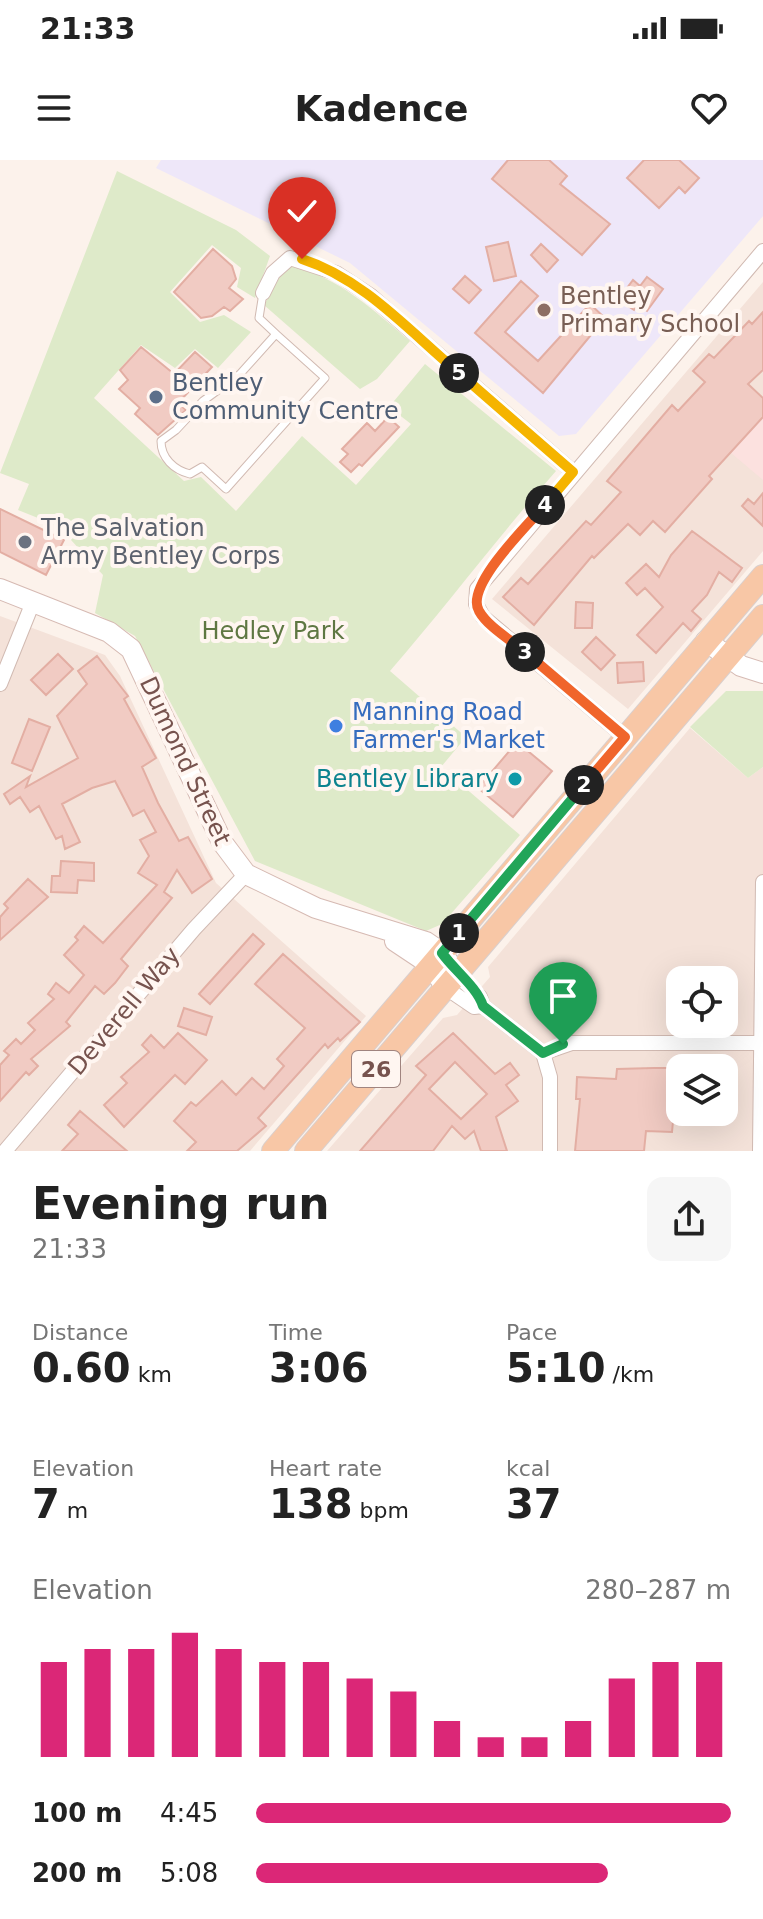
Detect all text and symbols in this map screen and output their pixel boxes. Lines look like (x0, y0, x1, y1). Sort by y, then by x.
text: 21:33 (40, 11, 136, 46)
icon: menu (32, 86, 76, 130)
icon: heart (687, 86, 731, 130)
text: Kadence (295, 88, 468, 129)
pin (268, 177, 336, 259)
icon: check (280, 189, 324, 233)
place label: Bentley Primary School (560, 282, 740, 338)
marker: Bentley Primary School (535, 301, 553, 319)
pin: 5 (439, 353, 479, 393)
text: 5 (451, 360, 467, 385)
place label: Bentley Community Centre (172, 369, 399, 425)
marker: Bentley Community Centre (147, 388, 165, 406)
pin: 4 (525, 485, 565, 525)
text: 4 (537, 492, 553, 517)
place label: The Salvation Army Bentley Corps (40, 514, 280, 570)
marker: The Salvation Army Bentley Corps (16, 533, 34, 551)
park label: Hedley Park (201, 617, 345, 645)
pin: 3 (505, 632, 545, 672)
text: 3 (517, 639, 533, 664)
street label: Dumond Street (134, 672, 236, 850)
place label: Manning Road Farmer's Market (352, 698, 545, 754)
marker: Manning Road Farmer's Market (327, 717, 345, 735)
place label: Bentley Library (316, 765, 499, 793)
pin: 2 (564, 765, 604, 805)
marker: Bentley Library (506, 770, 524, 788)
text: 2 (576, 772, 592, 797)
pin: 1 (439, 913, 479, 953)
text: 1 (451, 920, 467, 945)
street label: Deverell Way (62, 941, 186, 1081)
pin (529, 962, 597, 1044)
map controls (666, 966, 738, 1126)
button: locate (666, 966, 738, 1038)
icon: arrive (541, 974, 585, 1018)
road number: 26 (352, 1051, 400, 1087)
button: layers (666, 1054, 738, 1126)
button: share (647, 1177, 731, 1261)
text: Evening run (32, 1178, 329, 1229)
text: 21:33 (32, 1234, 107, 1264)
text: Distance (32, 1320, 128, 1345)
text: Time (269, 1320, 323, 1345)
text: Pace (506, 1320, 557, 1345)
text: 0.60 (32, 1345, 131, 1391)
text: 3:06 (269, 1345, 369, 1391)
text: 5:10 (506, 1345, 606, 1391)
text: km (131, 1362, 172, 1387)
text: /km (606, 1362, 654, 1387)
text: Elevation (32, 1456, 134, 1481)
text: Heart rate (269, 1456, 382, 1481)
text: kcal (506, 1456, 550, 1481)
text: 7 (32, 1481, 60, 1527)
text: 138 (269, 1481, 353, 1527)
text: 37 (506, 1481, 562, 1527)
text: m (60, 1498, 88, 1523)
text: bpm (353, 1498, 409, 1523)
text: Elevation (32, 1575, 153, 1605)
text: 280–287 m (585, 1575, 731, 1605)
text: 100 m (32, 1798, 122, 1828)
text: 4:45 (160, 1798, 218, 1828)
text: 200 m (32, 1858, 122, 1888)
text: 5:08 (160, 1858, 218, 1888)

